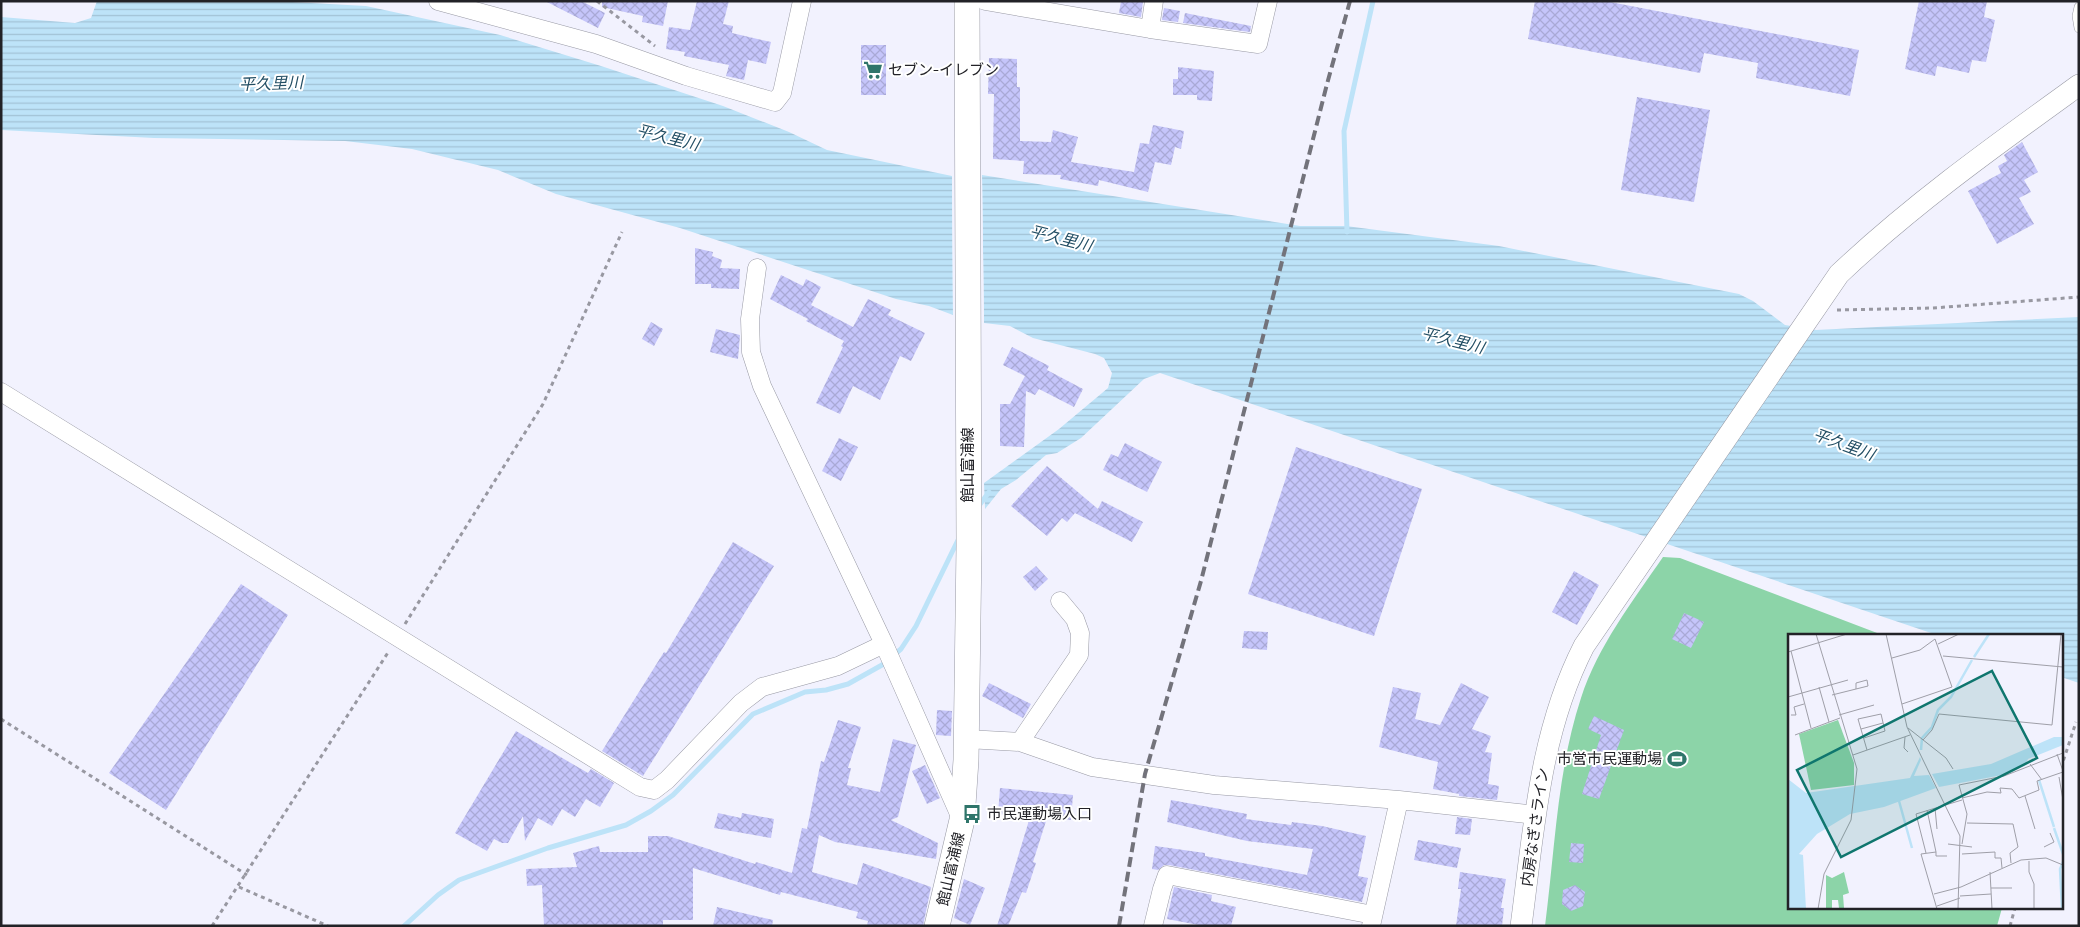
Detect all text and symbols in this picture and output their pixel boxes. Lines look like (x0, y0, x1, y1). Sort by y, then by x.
supermarket icon: セブン-イレブン (862, 59, 884, 81)
place label: セブン-イレブン (888, 60, 999, 78)
water label: 平久里川 (239, 72, 305, 93)
water label: 平久里川 (635, 120, 703, 154)
water label: 平久里川 (1028, 221, 1096, 255)
water label: 平久里川 (1420, 323, 1488, 357)
water label: 平久里川 (1811, 424, 1879, 464)
street label: 館山富浦線 (958, 427, 976, 503)
inset map (1788, 634, 2062, 910)
sports icon: 市営市民運動場 (1666, 748, 1688, 770)
place label: 市営市民運動場 (1557, 749, 1662, 767)
street label: 内房なぎさライン (1517, 766, 1551, 888)
bus stop icon: 市民運動場入口 (961, 803, 983, 825)
place label: 市民運動場入口 (987, 804, 1092, 822)
street label: 館山富浦線 (933, 830, 967, 907)

